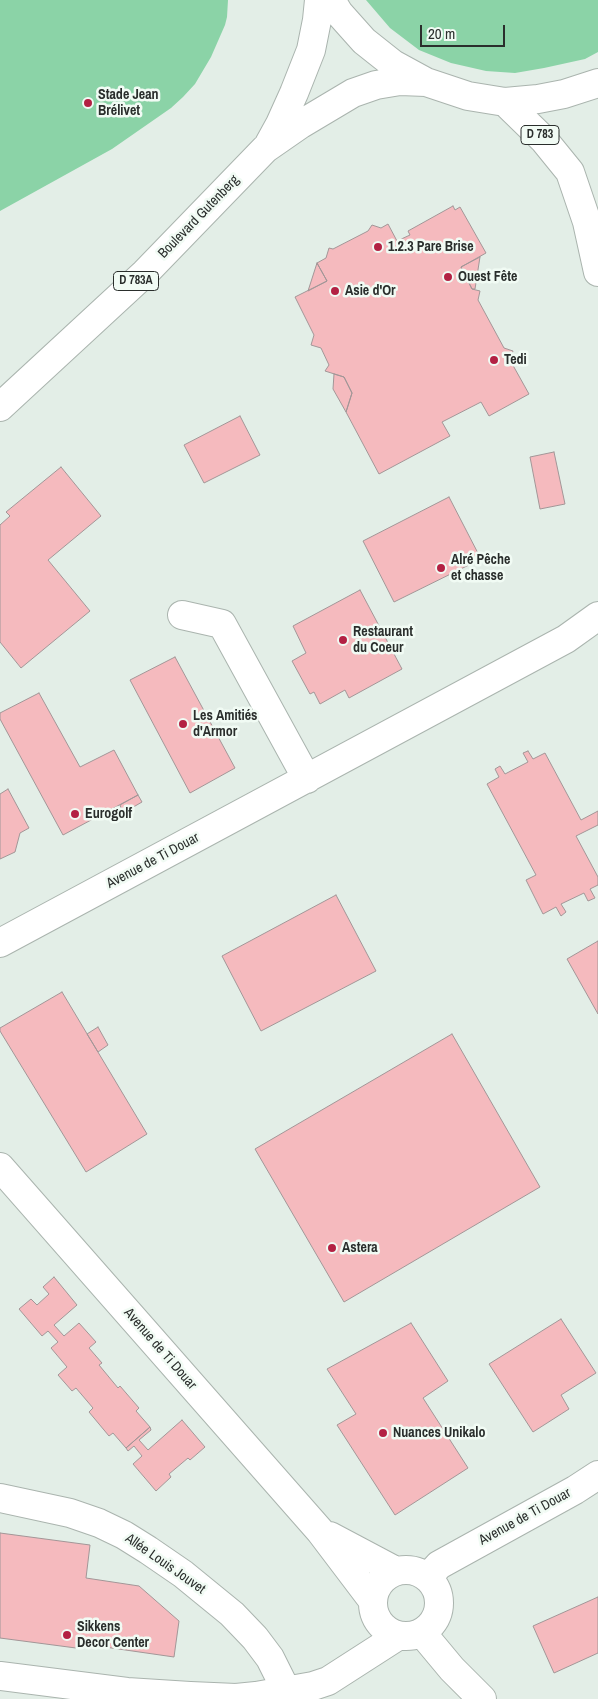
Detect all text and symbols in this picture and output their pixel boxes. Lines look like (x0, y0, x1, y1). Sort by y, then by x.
scale bar (423, 15, 508, 47)
text: 20 m (428, 23, 455, 44)
place label: Stade Jean Brélivet (98, 87, 159, 120)
marker: Stade Jean Brélivet (82, 97, 94, 109)
road number: D 783 (521, 126, 559, 144)
street label: Boulevard Gutenberg (155, 172, 243, 262)
place label: 1.2.3 Pare Brise (388, 239, 474, 255)
marker: 1.2.3 Pare Brise (372, 241, 384, 253)
place label: Ouest Fête (458, 269, 517, 285)
marker: Ouest Fête (442, 271, 454, 283)
road number: D 783A (114, 272, 158, 290)
place label: Asie d'Or (345, 283, 396, 299)
marker: Asie d'Or (329, 285, 341, 297)
place label: Tedi (504, 352, 527, 368)
marker: Tedi (488, 354, 500, 366)
place label: Alré Pêche et chasse (451, 552, 510, 584)
marker: Alré Pêche et chasse (435, 562, 447, 574)
place label: Restaurant du Coeur (353, 624, 413, 656)
marker: Restaurant du Coeur (337, 634, 349, 646)
place label: Les Amitiés d'Armor (193, 708, 257, 740)
marker: Les Amitiés d'Armor (177, 718, 189, 730)
place label: Eurogolf (85, 806, 132, 822)
marker: Eurogolf (69, 808, 81, 820)
street label: Avenue de Ti Douar (104, 830, 202, 892)
place label: Astera (342, 1240, 378, 1256)
marker: Astera (326, 1242, 338, 1254)
street label: Avenue de Ti Douar (120, 1305, 200, 1393)
place label: Nuances Unikalo (393, 1425, 486, 1441)
marker: Nuances Unikalo (377, 1427, 389, 1439)
street label: Avenue de Ti Douar (476, 1485, 574, 1549)
street label: Allée Louis Jouvet (122, 1530, 208, 1598)
place label: Sikkens Decor Center (77, 1619, 149, 1651)
marker: Sikkens Decor Center (61, 1629, 73, 1641)

